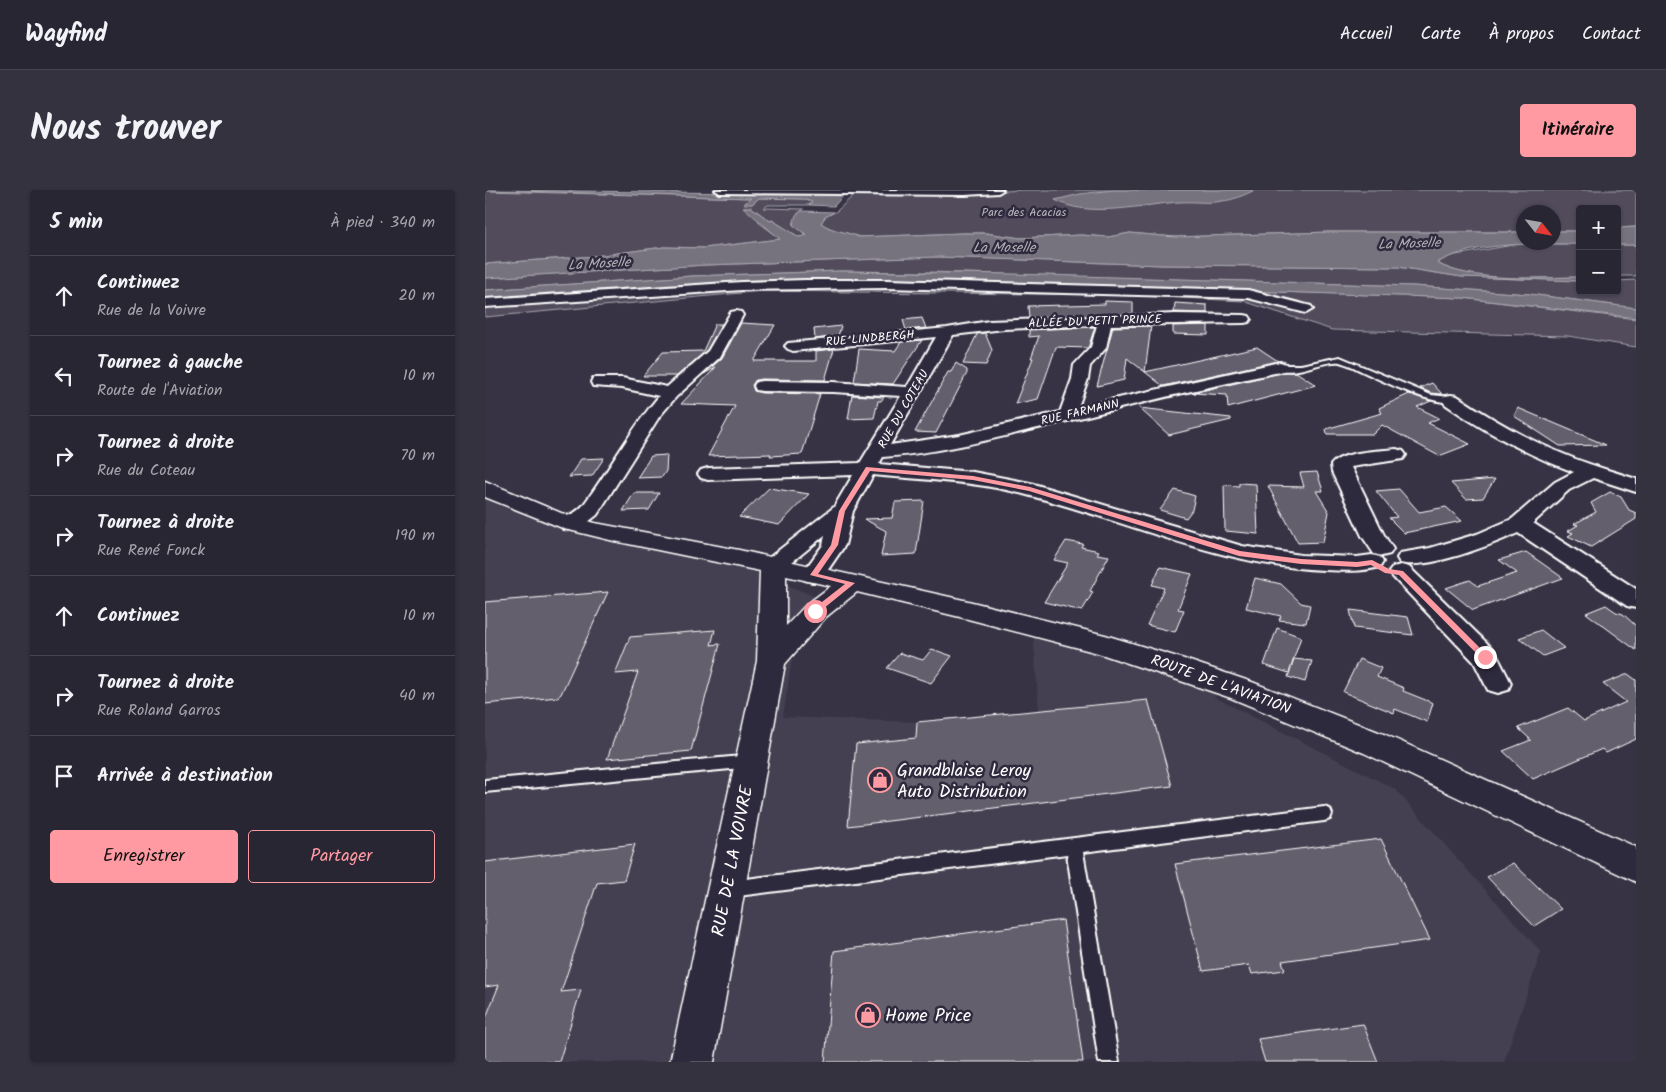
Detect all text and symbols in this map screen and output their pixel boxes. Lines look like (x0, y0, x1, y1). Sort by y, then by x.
text: Wayfind (25, 15, 107, 54)
text: Accueil (1340, 20, 1393, 49)
text: Carte (1421, 20, 1461, 49)
text: À propos (1489, 20, 1554, 49)
text: Contact (1582, 20, 1641, 49)
text: Nous trouver (30, 102, 221, 158)
button: Itinéraire (1520, 104, 1636, 157)
park label: Parc des Acacias (982, 203, 1066, 222)
north arrow (1516, 205, 1561, 250)
map controls (1576, 205, 1621, 295)
button: + (1576, 205, 1621, 250)
text: 5 min (50, 206, 103, 239)
text: À pied · 340 m (330, 210, 435, 235)
water label: La Moselle (1377, 232, 1442, 256)
water label: La Moselle (973, 237, 1037, 259)
button: − (1576, 250, 1621, 295)
water label: La Moselle (567, 251, 633, 277)
text: Continuez (97, 268, 180, 298)
icon: ahead (50, 282, 78, 310)
text: 20 m (399, 283, 435, 308)
text: Rue de la Voivre (97, 298, 206, 323)
street label: ALLÉE DU PETIT PRINCE (1028, 310, 1163, 333)
street label: RUE LINDBERGH (825, 325, 915, 352)
text: Tournez à gauche (97, 348, 243, 378)
icon: left (50, 362, 78, 390)
text: 10 m (403, 363, 435, 388)
street label: RUE DU COTEAU (873, 366, 934, 452)
text: Route de l'Aviation (97, 378, 223, 403)
street label: RUE FARMANN (1039, 394, 1121, 431)
text: Tournez à droite (97, 428, 234, 458)
icon: right (50, 442, 78, 470)
text: 70 m (400, 443, 435, 468)
text: Rue du Coteau (97, 458, 195, 483)
text: Tournez à droite (97, 508, 234, 538)
icon: right (50, 522, 78, 550)
text: 190 m (395, 523, 435, 548)
text: Rue René Fonck (97, 538, 205, 563)
route start (804, 600, 827, 623)
text: Continuez (97, 601, 180, 631)
icon: ahead (50, 602, 78, 630)
text: 10 m (403, 603, 435, 628)
route end (1474, 646, 1497, 669)
street label: ROUTE DE L'AVIATION (1147, 648, 1294, 721)
text: Tournez à droite (97, 668, 234, 698)
icon: right (50, 682, 78, 710)
text: 40 m (399, 683, 435, 708)
text: Rue Roland Garros (97, 698, 221, 723)
place label: Grandblaise Leroy Auto Distribution (897, 757, 1032, 807)
text: Arrivée à destination (97, 761, 273, 791)
icon: arrive (50, 762, 78, 790)
shop icon: Grandblaise Leroy Auto Distribution (867, 767, 893, 793)
street label: RUE DE LA VOIVRE (705, 783, 762, 939)
button: Enregistrer (50, 830, 238, 883)
button: Partager (248, 830, 435, 883)
shop icon: Home Price (855, 1002, 881, 1028)
place label: Home Price (885, 1002, 971, 1031)

